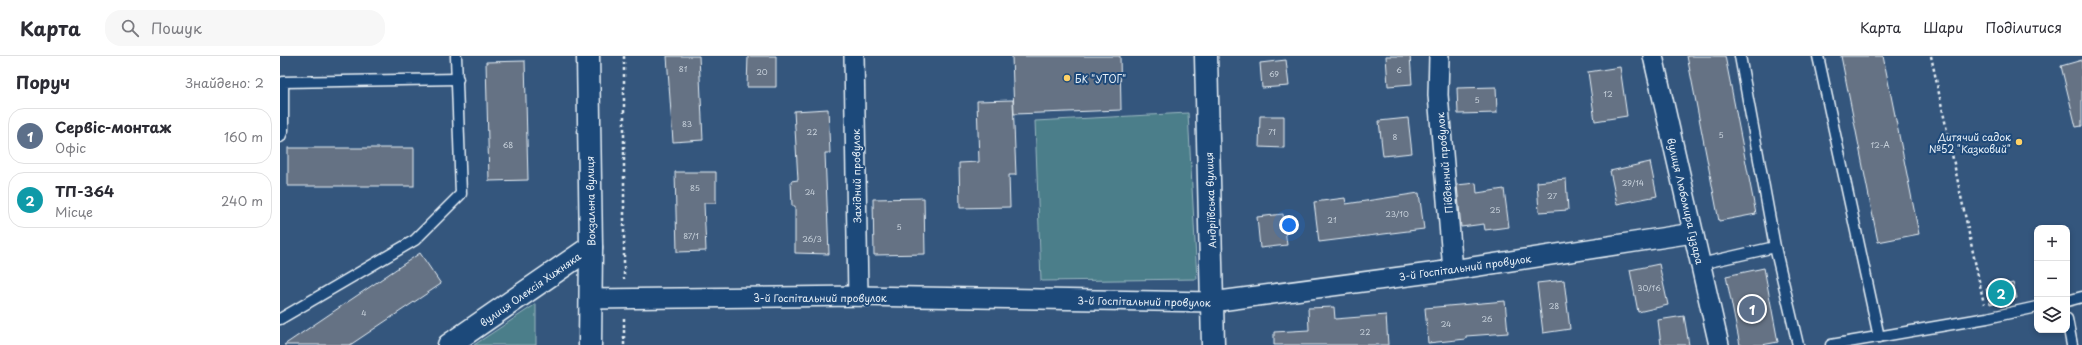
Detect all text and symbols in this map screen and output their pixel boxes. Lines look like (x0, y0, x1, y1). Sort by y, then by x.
search box (105, 10, 385, 46)
text: Карта (20, 14, 81, 42)
text: Пошук (151, 16, 202, 39)
icon: search (119, 17, 141, 39)
text: Карта (1860, 17, 1901, 38)
text: Шари (1923, 17, 1963, 38)
text: Поділитися (1985, 17, 2062, 38)
house number: 81 (679, 63, 688, 75)
house number: 6 (1396, 64, 1402, 76)
house number: 20 (756, 66, 768, 78)
house number: 69 (1269, 68, 1279, 80)
text: Поруч (16, 69, 70, 95)
place label: БК "УТОГ" (1075, 71, 1126, 86)
text: Знайдено: 2 (185, 73, 264, 92)
marker: БК "УТОГ" (1062, 73, 1072, 83)
house number: 12 (1603, 88, 1613, 100)
house number: 5 (1474, 94, 1480, 106)
street label: Південний провулок (1432, 112, 1457, 214)
text: Сервіс-монтаж (55, 115, 171, 138)
house number: 83 (682, 118, 692, 130)
house number: 22 (807, 126, 817, 138)
house number: 71 (1268, 126, 1276, 138)
text: 1 (27, 127, 33, 146)
text: 160 m (224, 127, 263, 146)
street label: Західний провулок (848, 129, 865, 223)
house number: 5 (1718, 129, 1724, 141)
place label: Дитячий садок №52 "Казковий" (1929, 129, 2011, 156)
house number: 8 (1393, 131, 1398, 143)
street label: вулиця Любомира Гузара (1663, 136, 1708, 267)
marker: Дитячий садок №52 "Казковий" (2014, 137, 2024, 147)
text: Офіс (55, 138, 86, 157)
house number: 68 (503, 139, 513, 151)
house number: 12-А (1870, 139, 1890, 151)
street label: Андріївська вулиця (1201, 152, 1219, 248)
street label: Вокзальна вулиця (582, 156, 598, 246)
house number: 29/14 (1622, 177, 1644, 189)
text: ТП-364 (55, 179, 114, 202)
house number: 85 (690, 182, 700, 194)
house number: 24 (805, 186, 815, 198)
house number: 27 (1547, 190, 1557, 202)
text: 2 (25, 191, 35, 210)
text: 240 m (221, 191, 263, 210)
text: Місце (55, 202, 93, 221)
house number: 25 (1490, 204, 1500, 216)
house number: 23/10 (1385, 208, 1409, 220)
house number: 21 (1327, 214, 1337, 226)
your location (1279, 215, 1299, 235)
house number: 5 (896, 221, 902, 233)
map controls (2034, 225, 2070, 333)
button: + (2034, 225, 2070, 261)
house number: 87/1 (683, 230, 699, 242)
house number: 26/3 (802, 233, 822, 245)
street label: вулиця Олексія Хижняка (476, 248, 584, 330)
street label: 3-й Госпітальний провулок (1398, 250, 1532, 285)
button: − (2034, 261, 2070, 297)
pin: 2 (1988, 278, 2014, 308)
house number: 30/16 (1637, 282, 1661, 294)
street label: 3-й Госпітальний провулок (753, 290, 887, 306)
street label: 3-й Госпітальний провулок (1077, 292, 1211, 311)
pin: 1 (1739, 294, 1765, 324)
button: layers (2034, 297, 2070, 333)
house number: 28 (1549, 300, 1559, 312)
house number: 4 (361, 307, 367, 319)
house number: 26 (1482, 313, 1493, 325)
house number: 24 (1441, 318, 1451, 330)
house number: 22 (1360, 326, 1370, 338)

